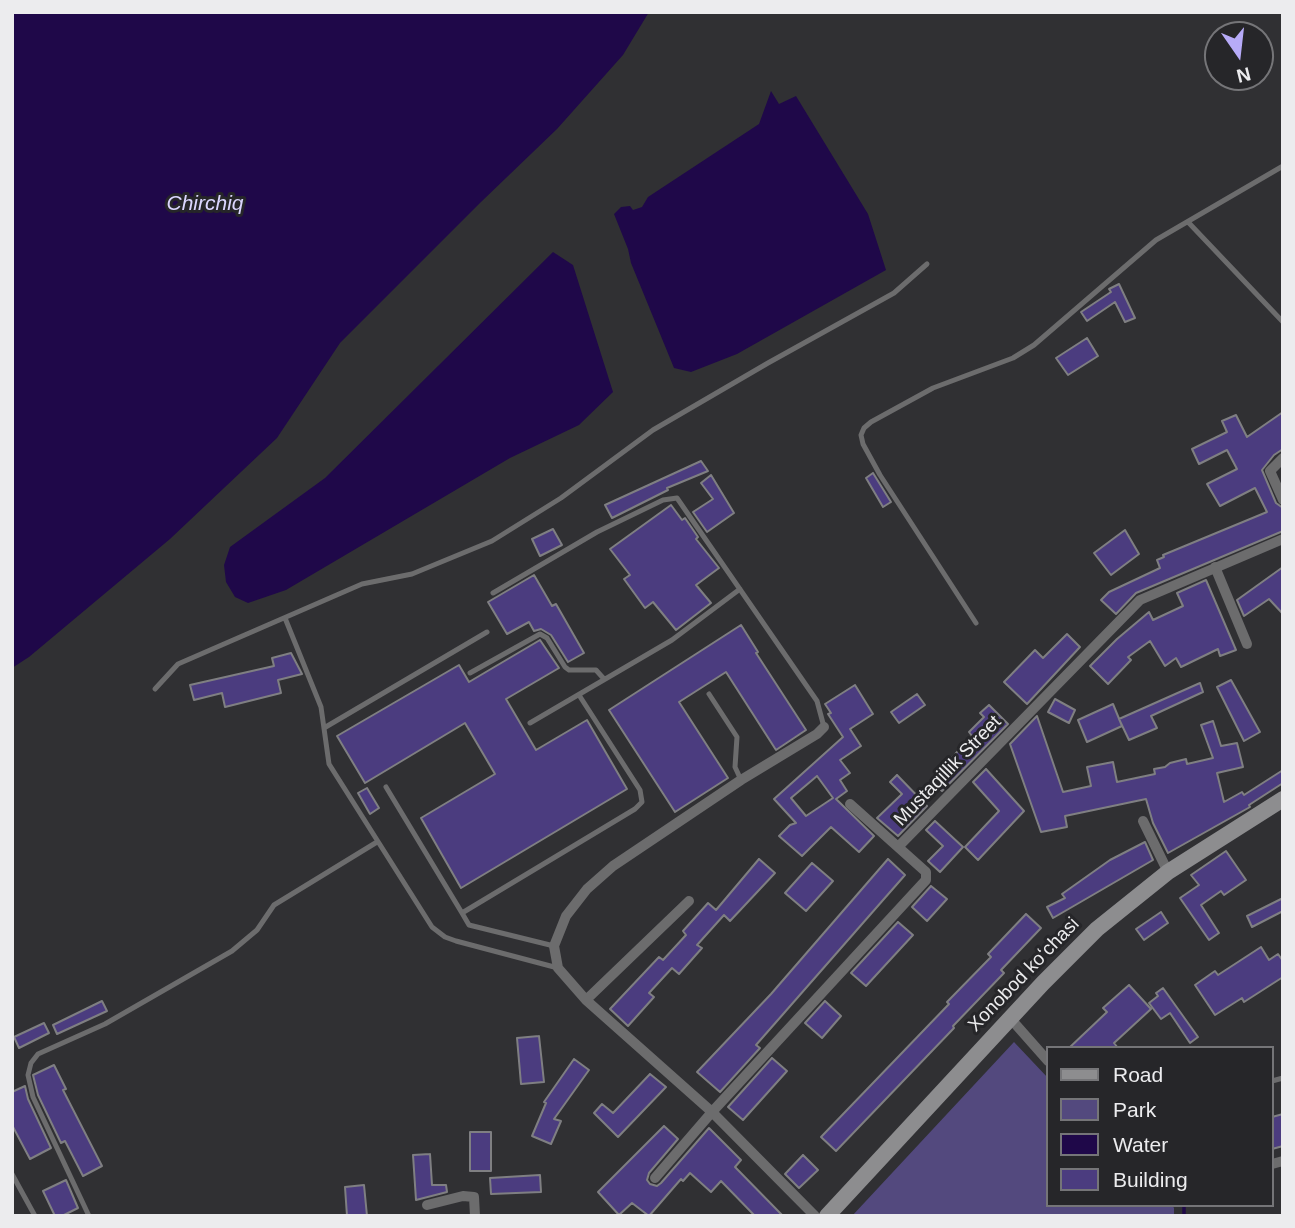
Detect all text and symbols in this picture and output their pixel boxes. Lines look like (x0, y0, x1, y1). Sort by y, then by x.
north arrow (1204, 21, 1274, 91)
text: N (1235, 63, 1253, 87)
water label: Chirchiq (166, 191, 244, 217)
street label: Mustaqillik Street (890, 711, 1006, 831)
street label: Xonobod koʻchasi (964, 913, 1084, 1037)
legend (1046, 1046, 1274, 1207)
text: Road (1113, 1063, 1163, 1086)
text: Park (1113, 1098, 1156, 1121)
text: Water (1113, 1133, 1168, 1156)
text: Building (1113, 1168, 1188, 1191)

